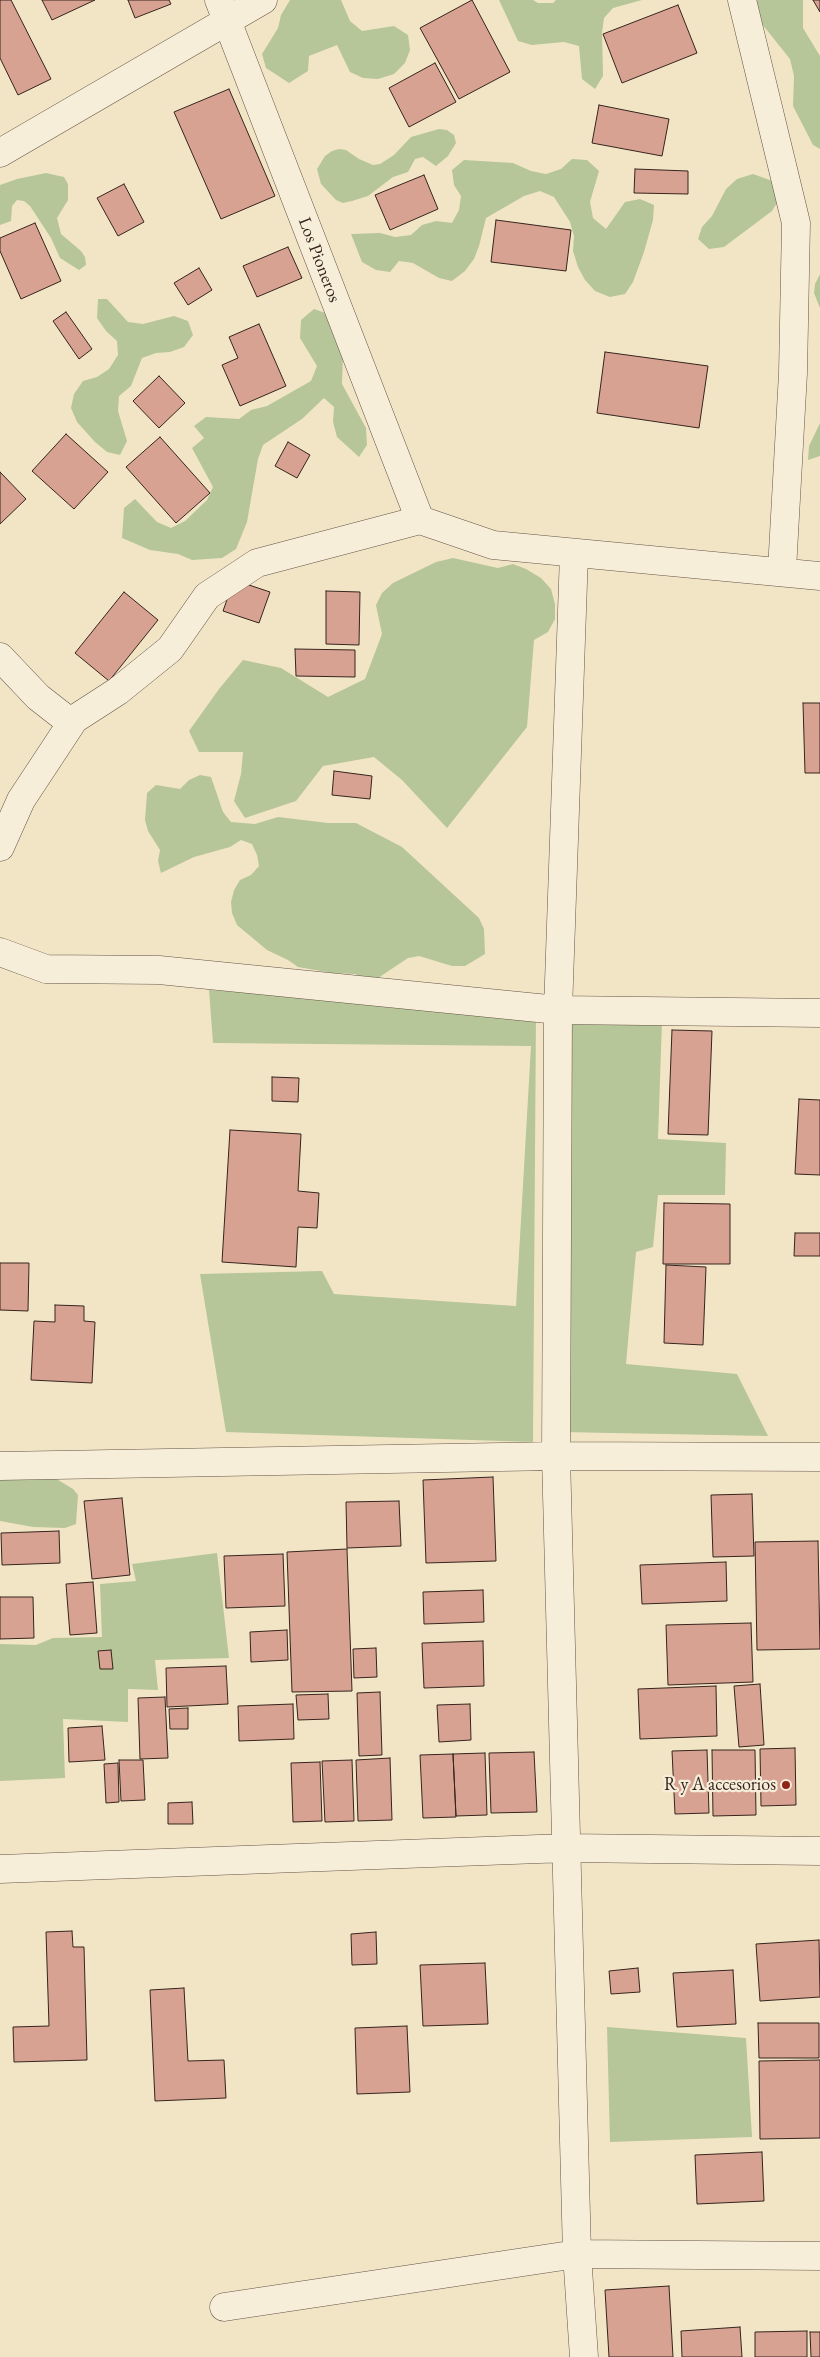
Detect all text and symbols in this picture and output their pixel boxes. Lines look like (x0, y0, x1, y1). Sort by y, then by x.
street label: Los Pioneros (293, 214, 345, 306)
place label: R y A accesorios (664, 1774, 776, 1796)
marker: R y A accesorios (780, 1779, 792, 1791)

